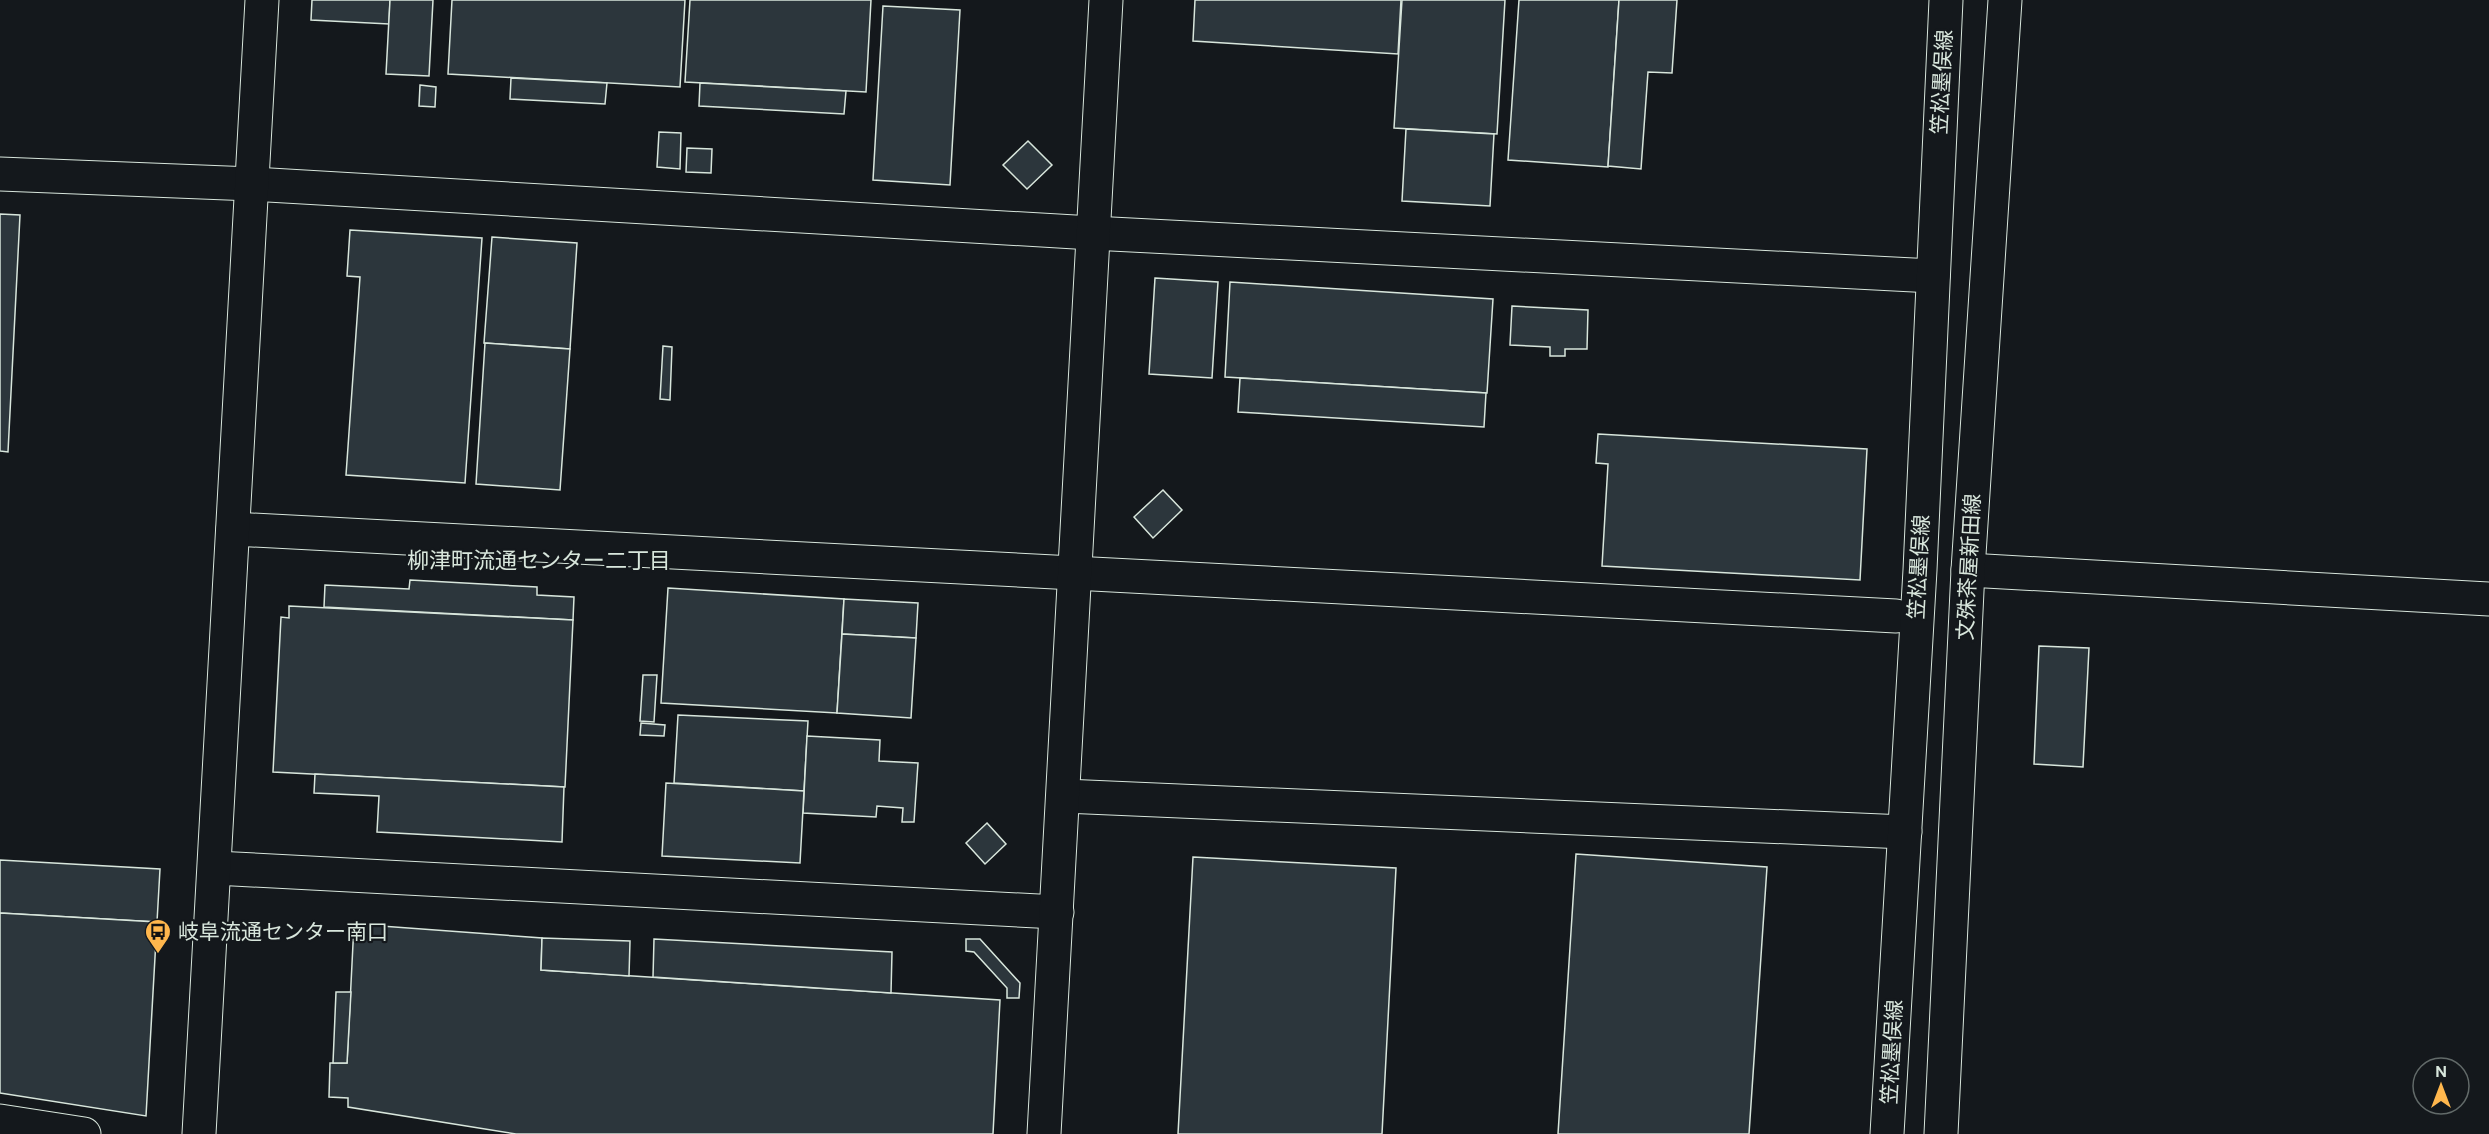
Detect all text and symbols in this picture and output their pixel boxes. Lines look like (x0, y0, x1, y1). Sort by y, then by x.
street label: 笠松墨俣線 (1925, 29, 1959, 135)
street label: 文殊茶屋新田線 (1951, 493, 1987, 641)
street label: 笠松墨俣線 (1902, 514, 1936, 620)
district label: 柳津町流通センター二丁目 (407, 546, 671, 575)
bus stop icon: 岐阜流通センター南口 (143, 917, 173, 955)
place label: 岐阜流通センター南口 (178, 918, 388, 946)
street label: 笠松墨俣線 (1875, 999, 1909, 1105)
north arrow (2411, 1056, 2471, 1116)
text: N (2435, 1061, 2447, 1082)

